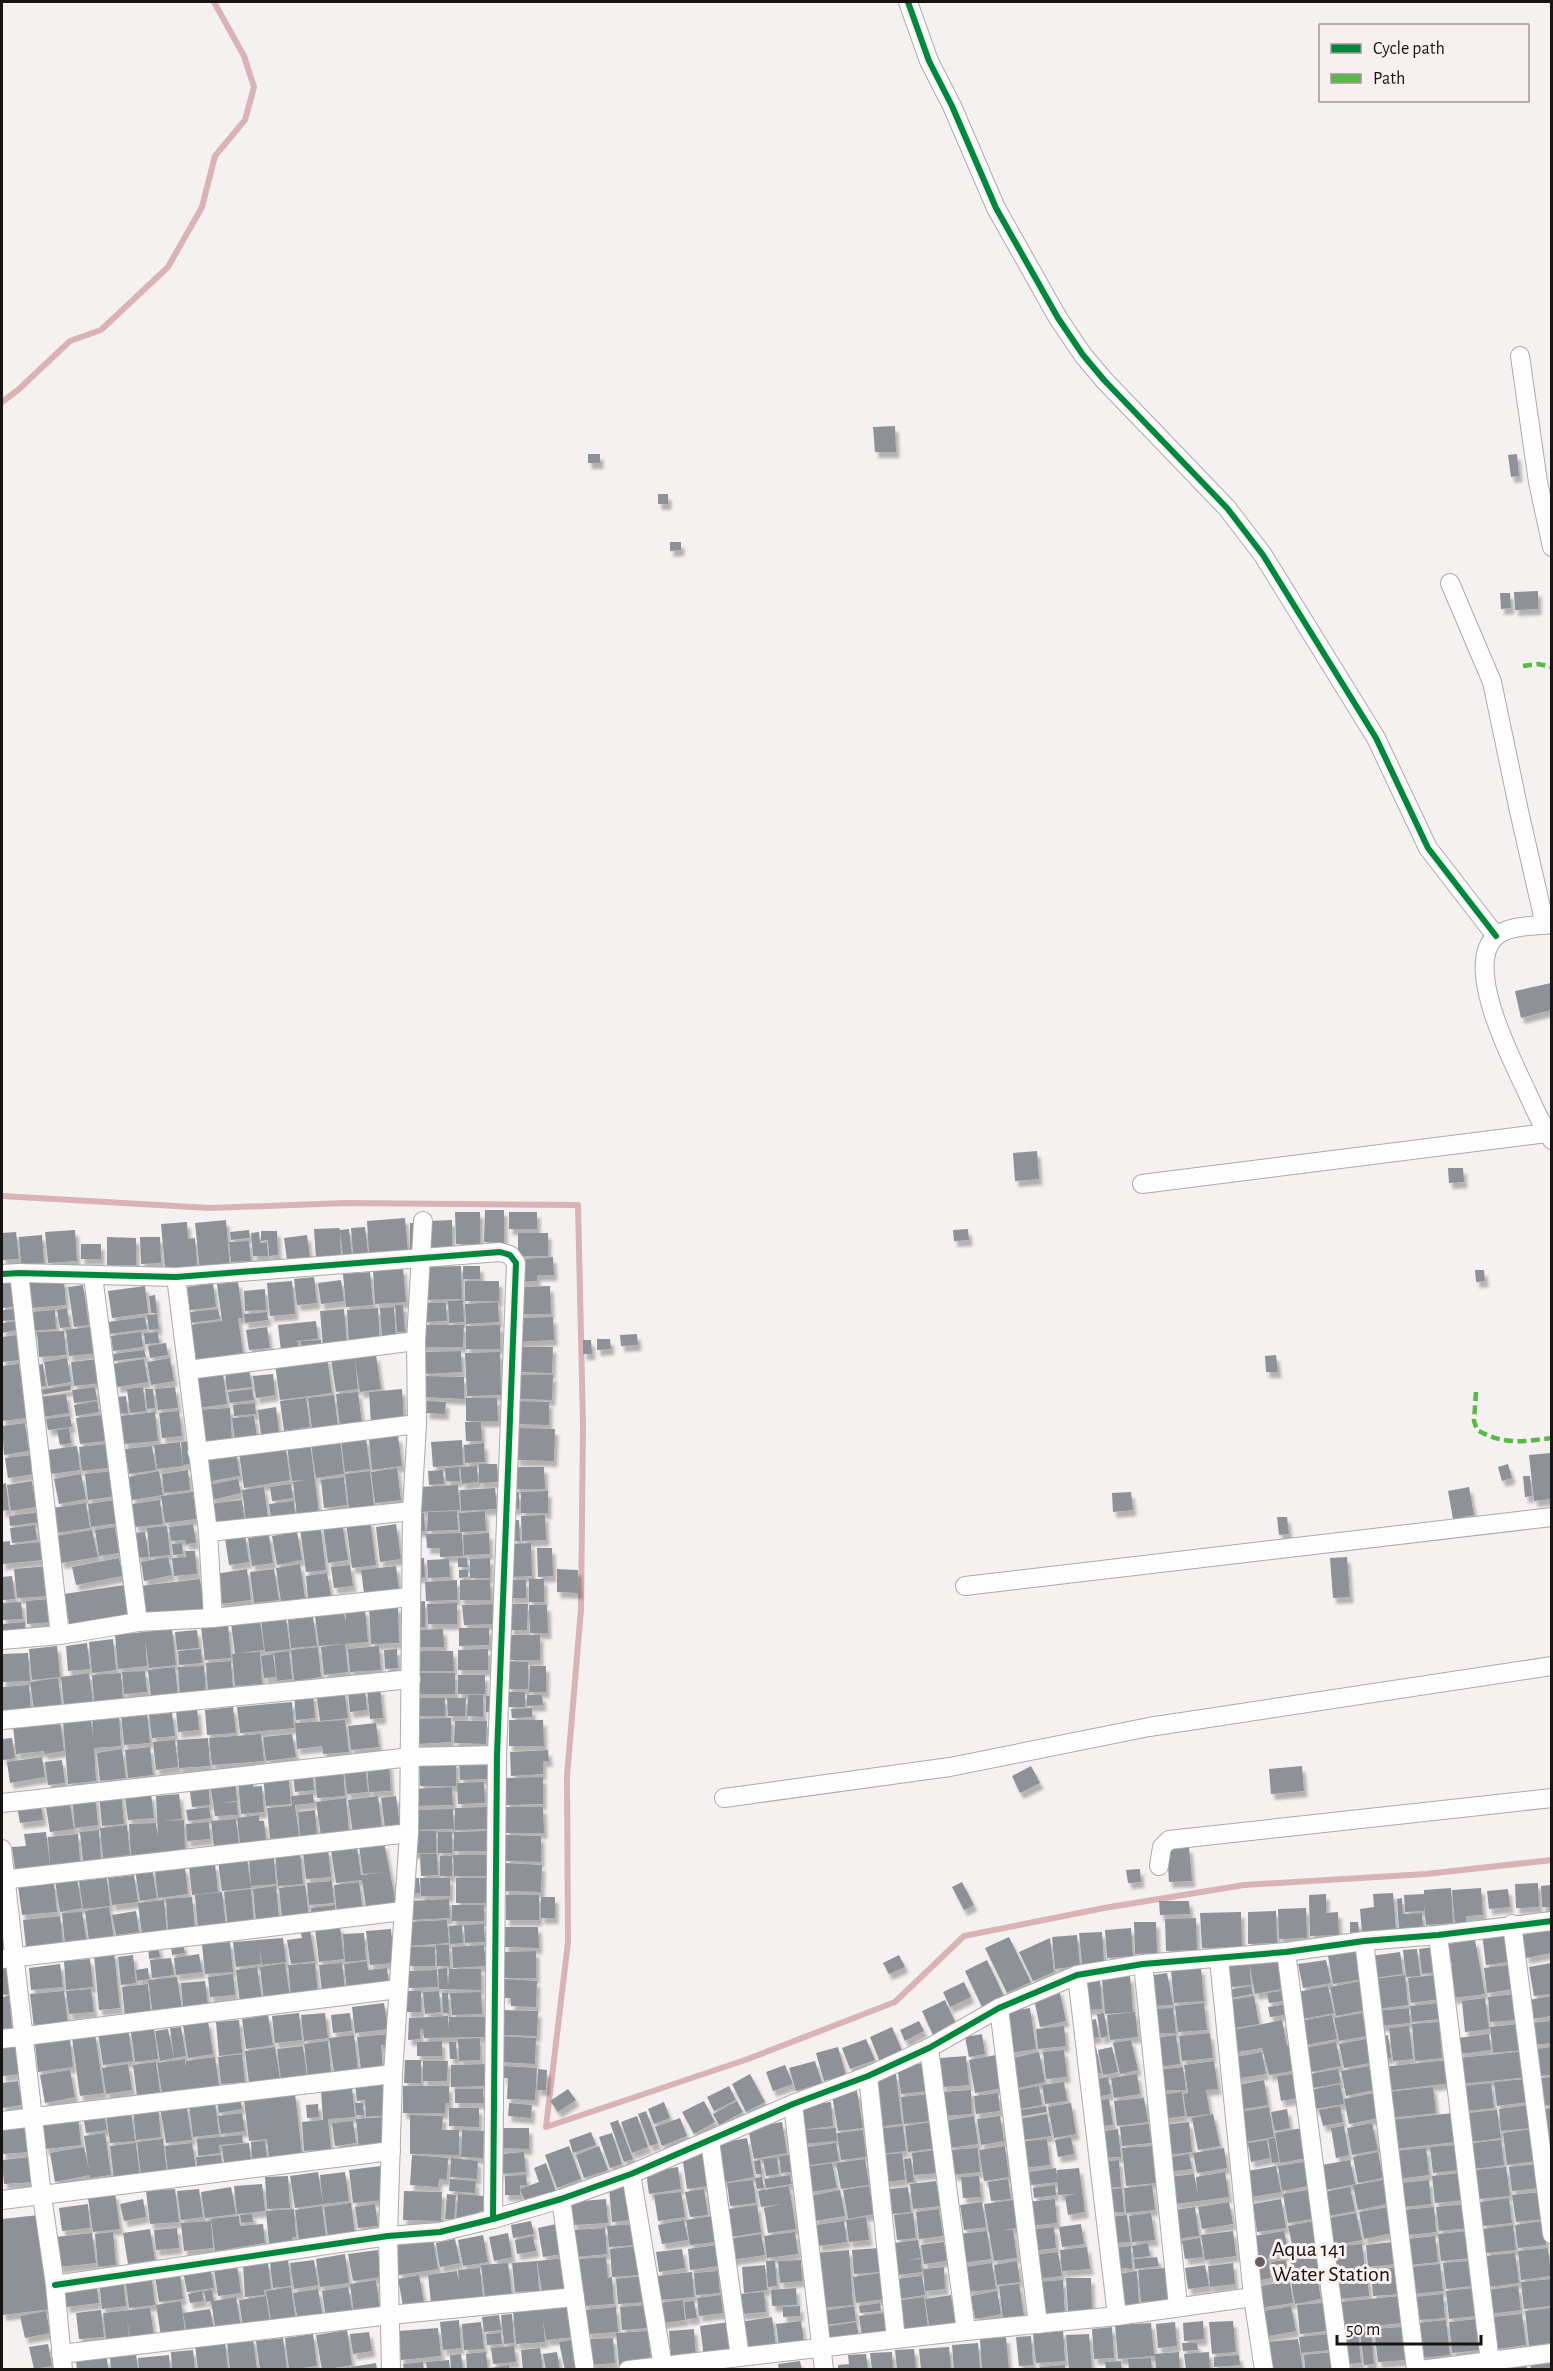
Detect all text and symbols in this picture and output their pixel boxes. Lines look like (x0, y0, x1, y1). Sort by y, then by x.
legend (1319, 24, 1529, 102)
text: Cycle path (1373, 40, 1445, 58)
text: Path (1373, 70, 1405, 88)
place label: Aqua 141 Water Station (1272, 2238, 1390, 2285)
marker: Aqua 141 Water Station (1253, 2255, 1267, 2269)
scale bar (1337, 2308, 1481, 2346)
text: 50 m (1346, 2321, 1380, 2339)

